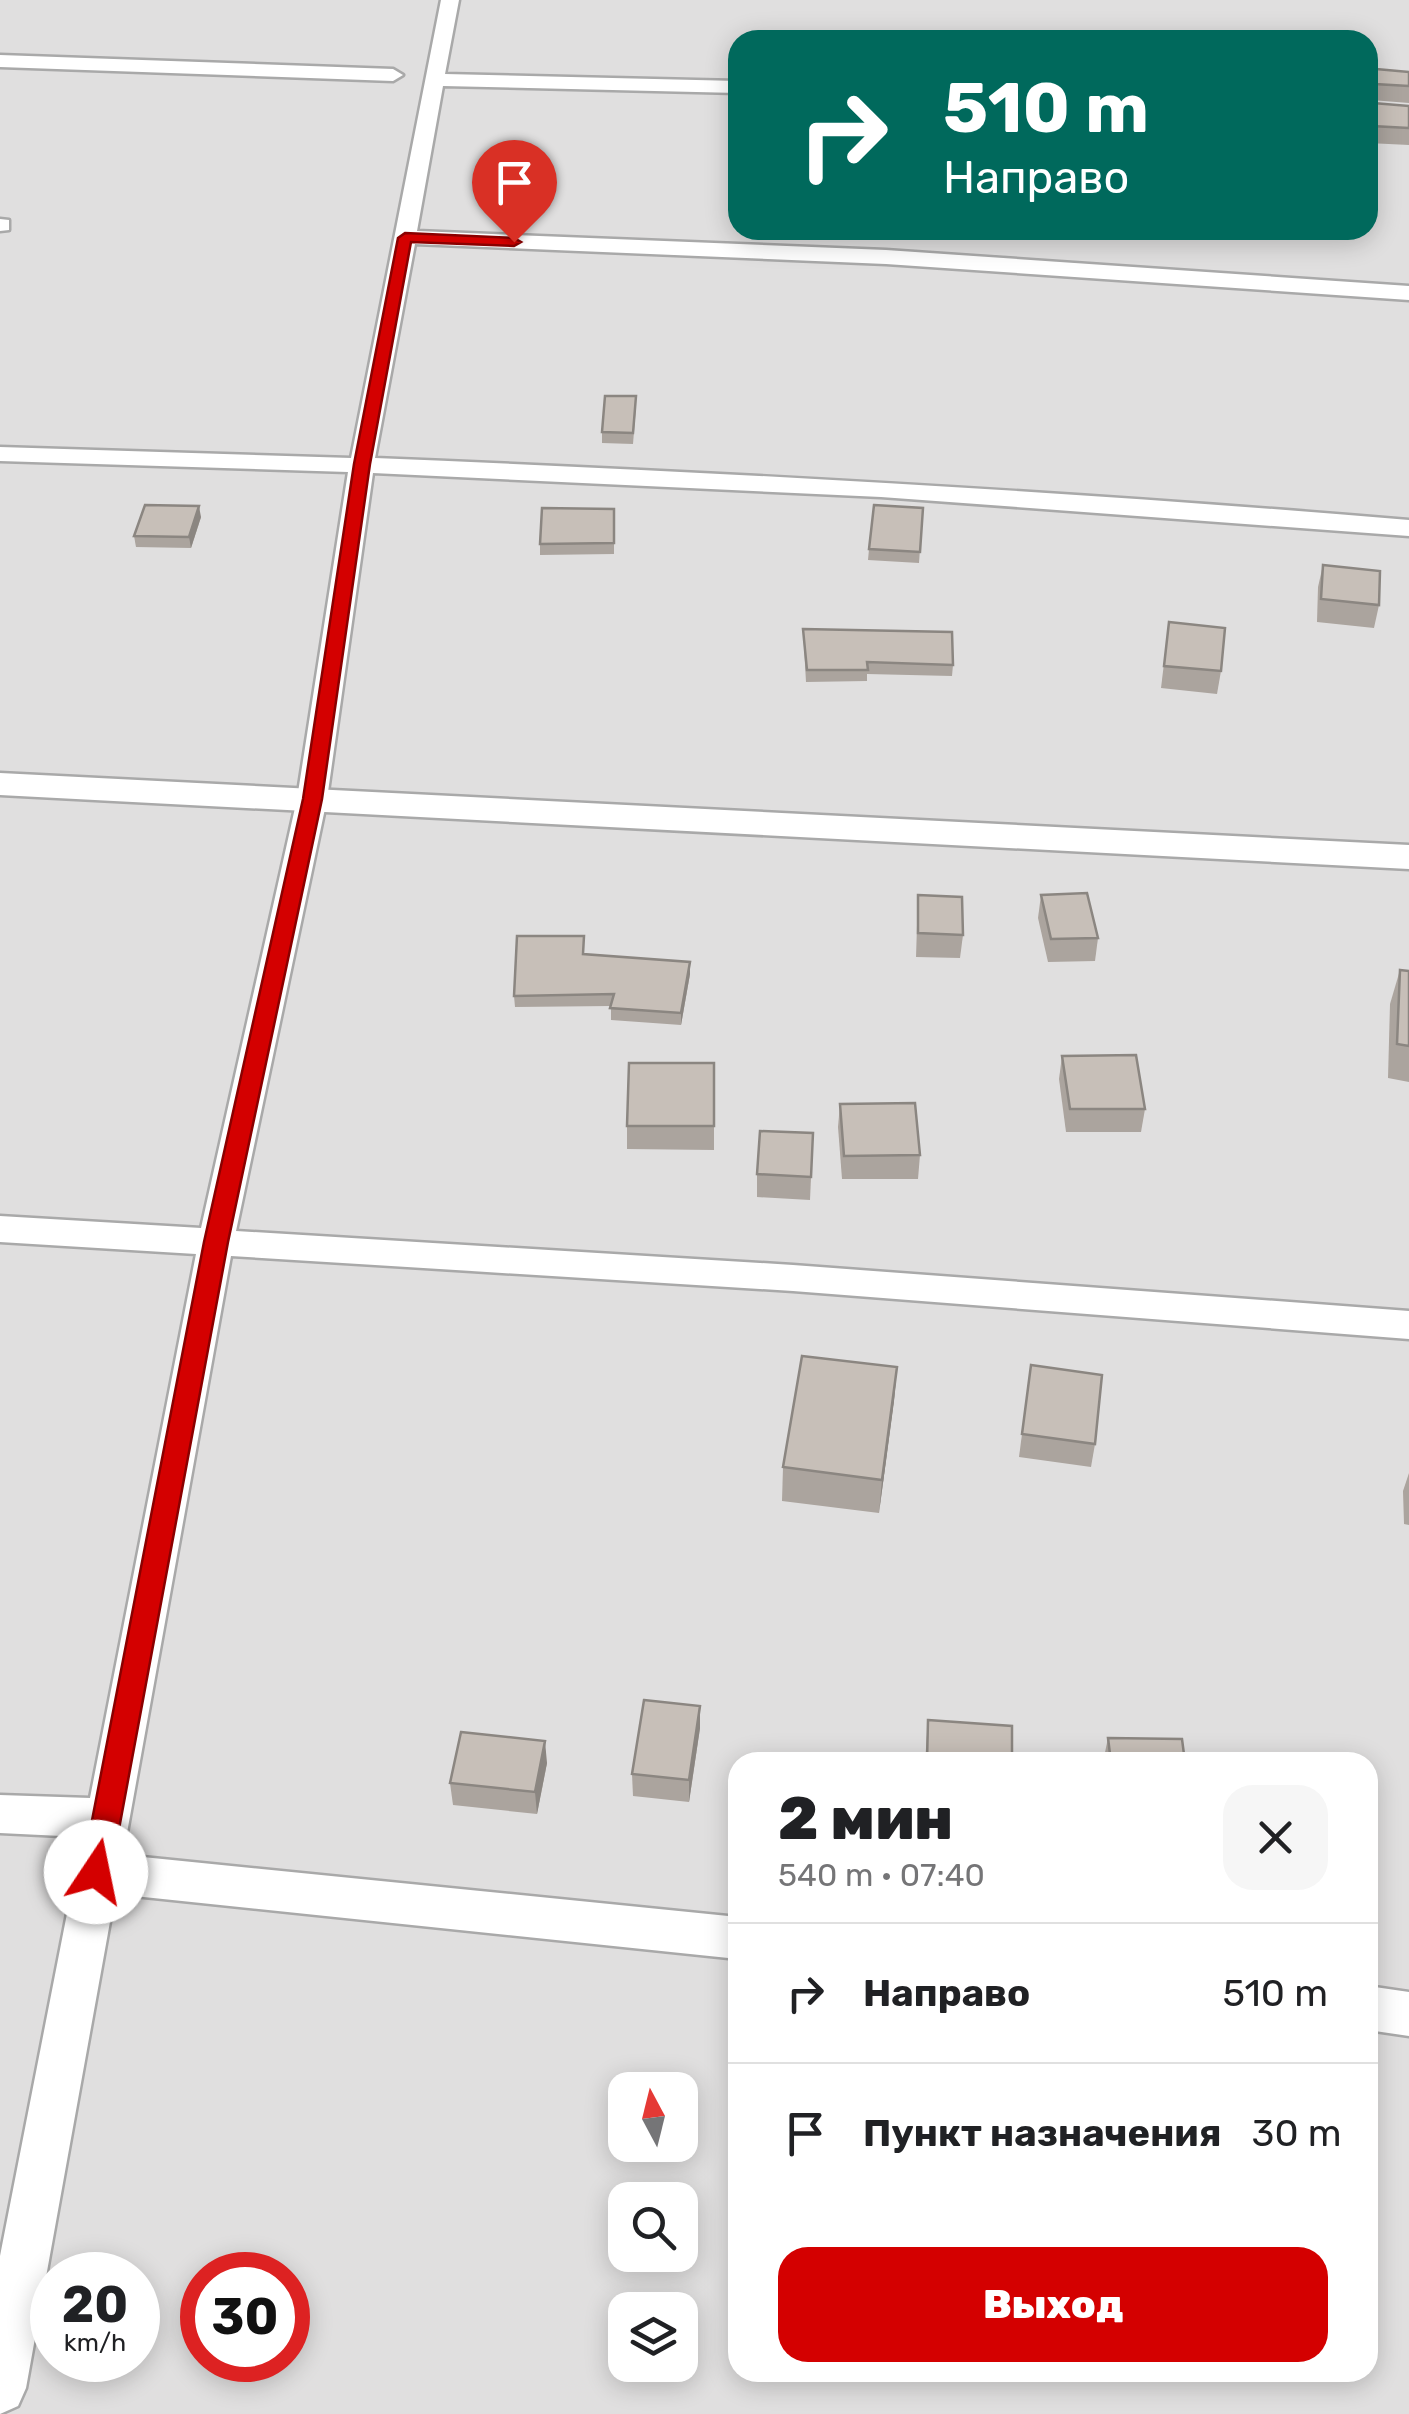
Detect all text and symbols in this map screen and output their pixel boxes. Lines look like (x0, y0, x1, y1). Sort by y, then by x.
text: 510 m (943, 67, 1149, 150)
icon: right (778, 70, 908, 200)
pin (472, 140, 557, 243)
text: Направо (943, 151, 1129, 204)
icon: arrive (487, 155, 542, 210)
text: 2 мин (778, 1783, 953, 1854)
button: close (1223, 1785, 1328, 1890)
position arrow (44, 1820, 148, 1924)
text: 540 m · 07:40 (778, 1856, 985, 1894)
icon: right (778, 1966, 833, 2021)
text: Направо (863, 1970, 1030, 2016)
text: 510 m (1223, 1970, 1328, 2016)
north arrow (608, 2072, 698, 2162)
map controls (608, 2072, 698, 2382)
icon: arrive (778, 2106, 833, 2161)
text: Пункт назначения (863, 2110, 1222, 2156)
text: 30 m (1252, 2110, 1342, 2156)
button: search (608, 2182, 698, 2272)
button: Выход (778, 2247, 1328, 2362)
speed limit sign: 30 (180, 2252, 310, 2382)
text: 20 (62, 2275, 128, 2335)
button: layers (608, 2292, 698, 2382)
text: km/h (64, 2328, 126, 2357)

